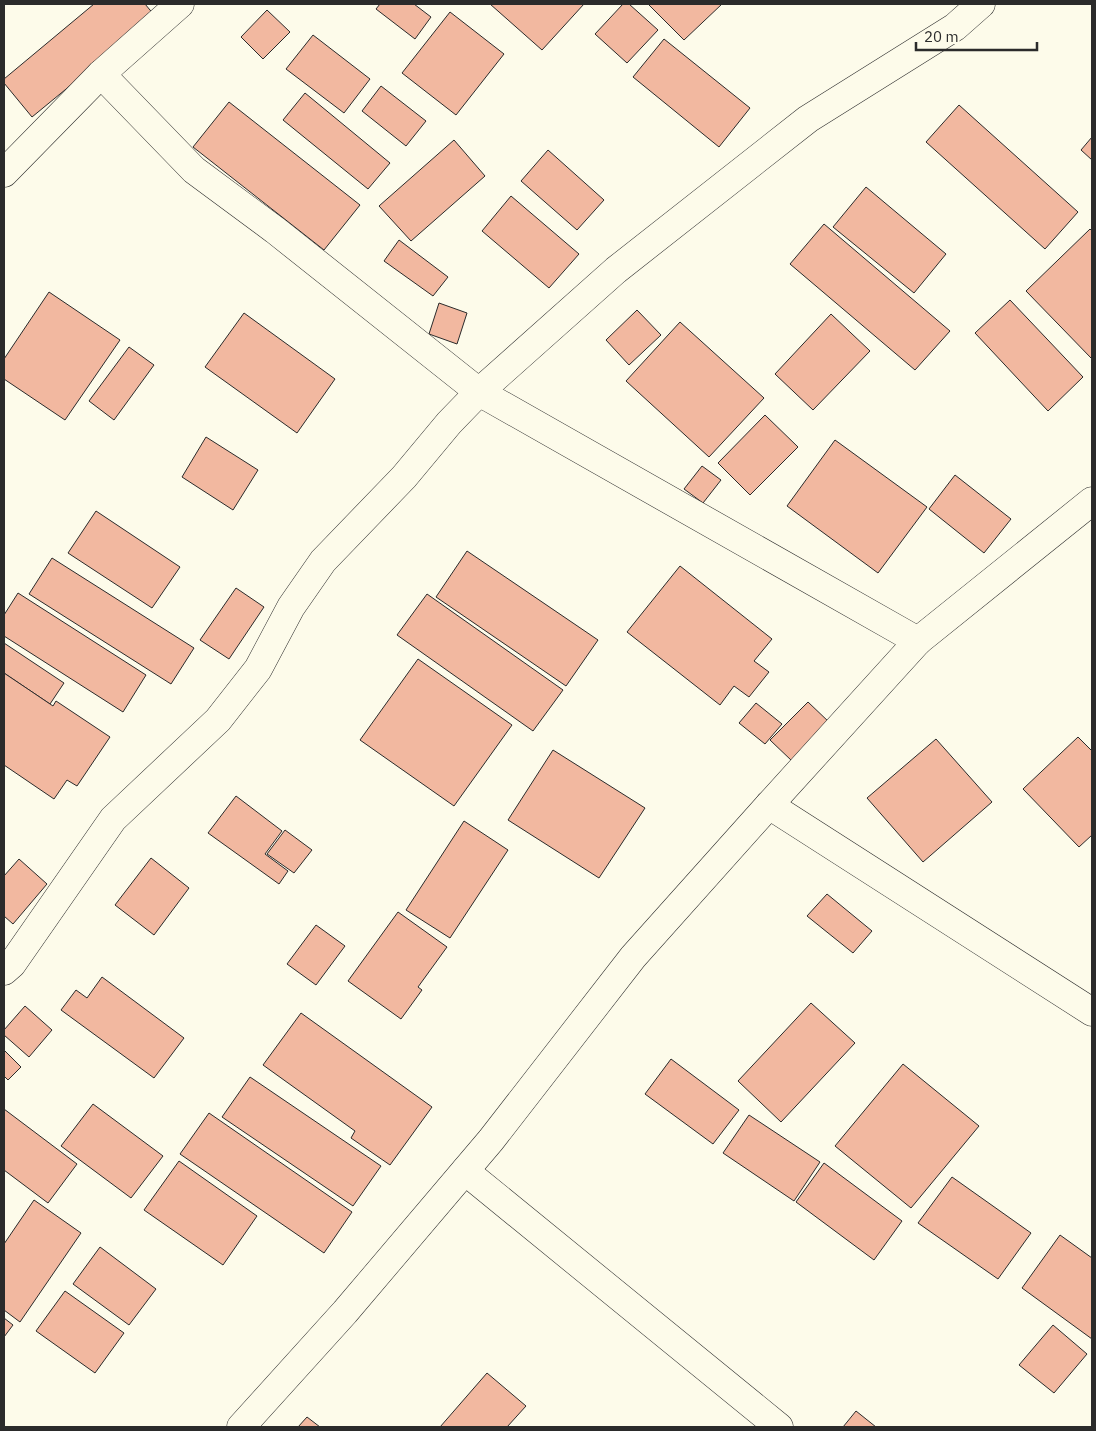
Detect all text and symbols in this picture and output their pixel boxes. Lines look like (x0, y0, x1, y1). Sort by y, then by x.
scale bar (916, 20, 1037, 52)
text: 20 m (924, 27, 959, 46)

